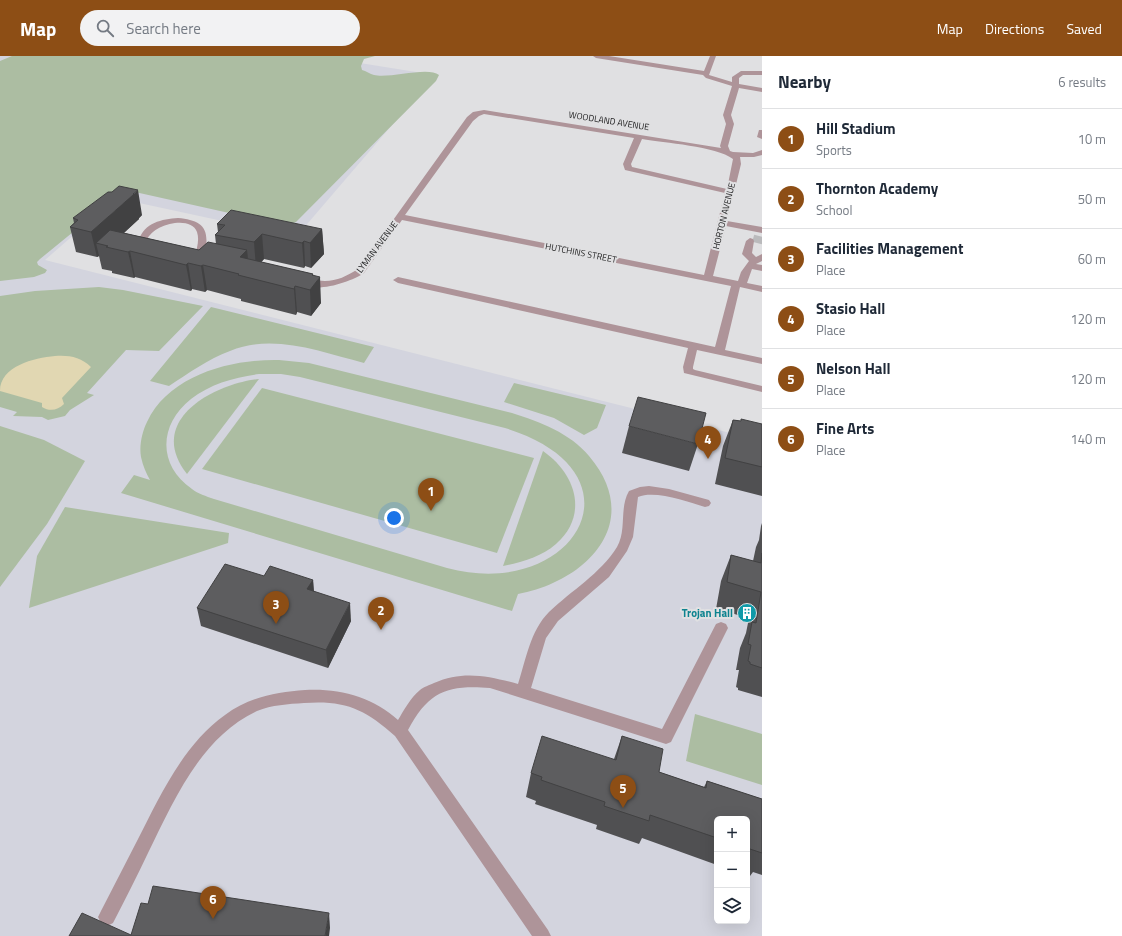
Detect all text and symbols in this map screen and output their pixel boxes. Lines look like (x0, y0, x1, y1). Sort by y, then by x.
search box (80, 10, 360, 46)
text: Map (20, 14, 56, 43)
icon: search (94, 17, 116, 39)
text: Search here (126, 17, 201, 40)
text: Map (937, 18, 963, 39)
text: Directions (985, 18, 1044, 39)
text: Saved (1066, 18, 1102, 39)
text: Nearby (778, 69, 831, 95)
text: 6 results (1058, 72, 1106, 92)
street label: WOODLAND AVENUE (568, 108, 650, 133)
text: Hill Stadium (816, 117, 896, 140)
text: 1 (787, 129, 795, 149)
text: 10 m (1078, 129, 1106, 149)
text: Sports (816, 140, 852, 160)
text: Thornton Academy (816, 177, 938, 200)
street label: HORTON AVENUE (709, 181, 738, 251)
text: 2 (787, 189, 795, 209)
text: 50 m (1078, 189, 1106, 209)
text: School (816, 200, 852, 220)
street label: LYMAN AVENUE (353, 218, 400, 275)
text: Facilities Management (816, 237, 963, 260)
street label: HUTCHINS STREET (544, 239, 618, 266)
text: 3 (787, 249, 795, 269)
text: 60 m (1078, 249, 1106, 269)
text: Place (816, 260, 845, 280)
text: Stasio Hall (816, 297, 885, 320)
text: 4 (787, 309, 795, 329)
text: 120 m (1070, 309, 1106, 329)
text: Place (816, 320, 845, 340)
text: Nelson Hall (816, 357, 891, 380)
text: 5 (787, 369, 795, 389)
text: 120 m (1070, 369, 1106, 389)
text: Place (816, 380, 845, 400)
text: Fine Arts (816, 417, 874, 440)
pin: 4 (695, 426, 721, 459)
text: 6 (787, 429, 795, 449)
text: 140 m (1070, 429, 1106, 449)
text: Place (816, 440, 845, 460)
pin: 1 (418, 478, 444, 511)
your location (384, 508, 404, 528)
pin: 3 (263, 591, 289, 624)
pin: 2 (368, 597, 394, 630)
building icon: Trojan Hall (736, 602, 758, 624)
place label: Trojan Hall (682, 605, 733, 621)
pin: 5 (610, 775, 636, 808)
map controls (714, 816, 750, 924)
button: + (714, 816, 750, 852)
button: − (714, 852, 750, 888)
pin: 6 (200, 886, 226, 919)
button: layers (714, 888, 750, 924)

